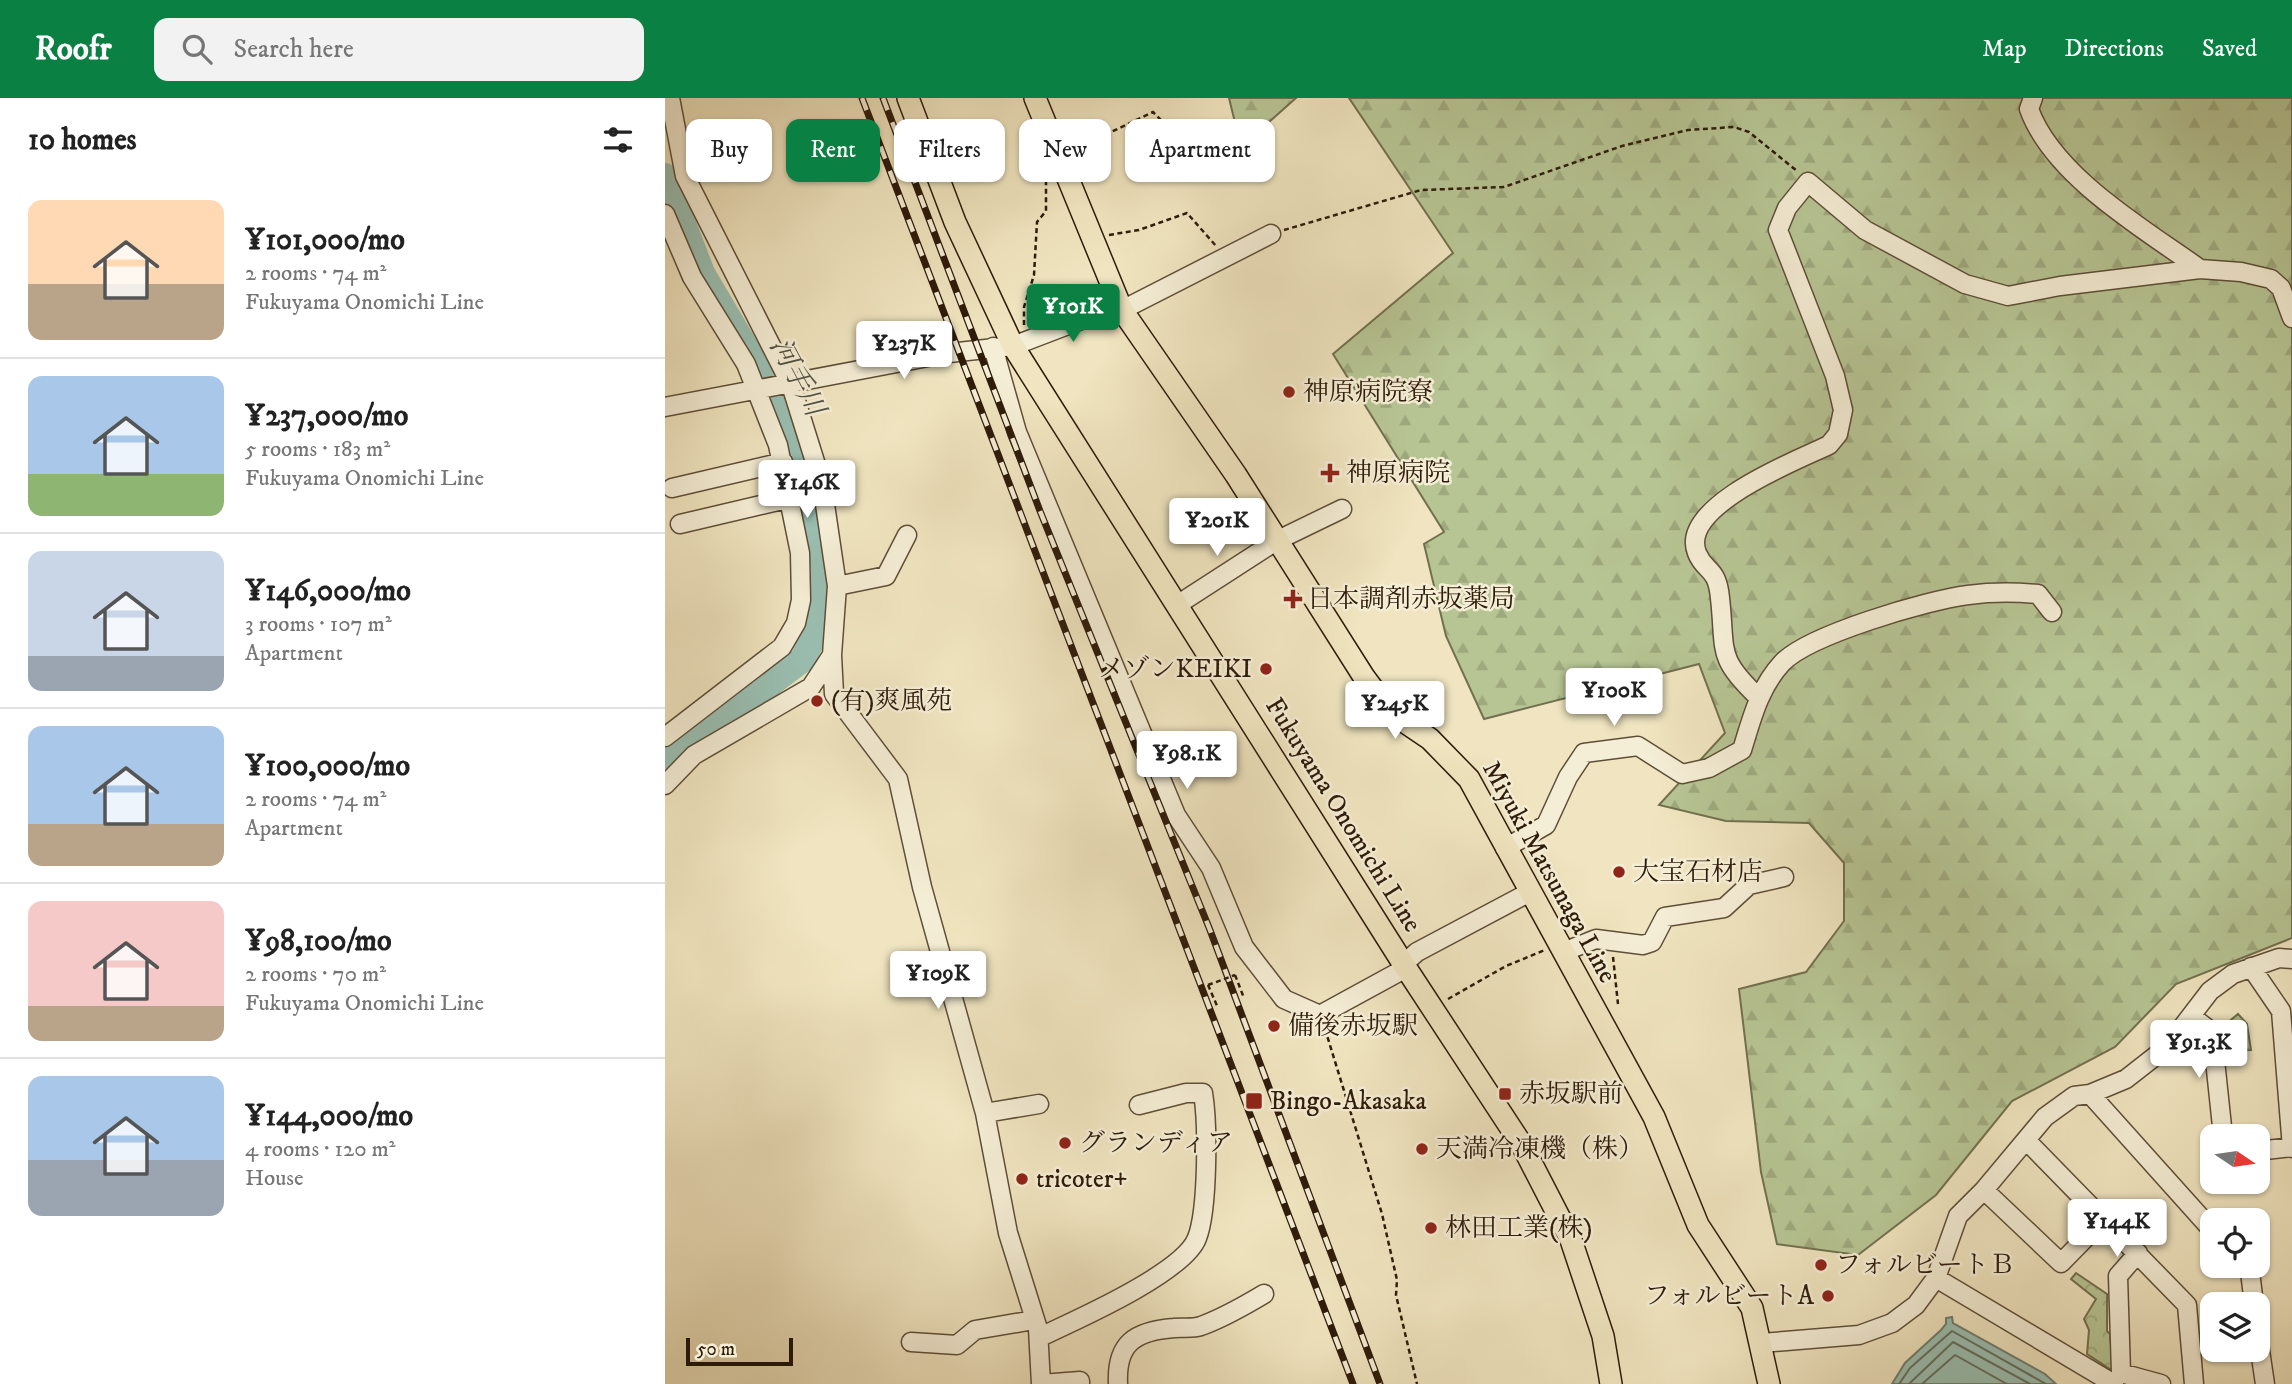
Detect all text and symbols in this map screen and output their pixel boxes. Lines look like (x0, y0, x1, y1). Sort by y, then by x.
search box (154, 18, 644, 81)
text: Roofr (35, 29, 112, 70)
icon: search (178, 30, 216, 68)
text: Search here (234, 33, 354, 66)
text: Map (1982, 34, 2027, 64)
text: Directions (2065, 34, 2164, 64)
text: Saved (2202, 34, 2257, 64)
chip: Buy (686, 119, 772, 182)
chip: Rent (786, 119, 880, 182)
chip: Filters (894, 119, 1005, 182)
chip: New (1019, 119, 1111, 182)
chip: Apartment (1125, 119, 1275, 182)
icon: filters (599, 121, 637, 159)
text: 10 homes (28, 122, 137, 159)
text: ¥101,000/mo (245, 222, 405, 259)
icon: home (84, 228, 168, 312)
text: 2 rooms · 74 m² (245, 259, 386, 288)
pin: ¥101K (1024, 285, 1122, 344)
text: Fukuyama Onomichi Line (245, 288, 484, 317)
text: ¥101K (1043, 292, 1103, 321)
pin: ¥237K (855, 322, 953, 381)
text: ¥237K (872, 329, 936, 358)
water label: 河手川 (762, 332, 834, 425)
place label: 神原病院寮 (1303, 376, 1433, 409)
marker: 神原病院寮 (1281, 384, 1297, 400)
text: ¥237,000/mo (245, 398, 408, 435)
icon: home (84, 404, 168, 488)
text: 5 rooms · 183 m² (245, 435, 390, 464)
place label: 神原病院 (1346, 457, 1450, 490)
pin: ¥146K (758, 460, 856, 520)
marker: 神原病院 (1320, 463, 1340, 483)
text: Fukuyama Onomichi Line (245, 464, 484, 493)
text: ¥146K (774, 468, 840, 497)
pin: ¥201K (1168, 498, 1266, 558)
text: ¥201K (1185, 506, 1249, 535)
text: ¥146,000/mo (245, 573, 411, 610)
icon: home (84, 579, 168, 663)
place label: 日本調剤赤坂薬局 (1307, 583, 1515, 616)
marker: 日本調剤赤坂薬局 (1285, 591, 1301, 607)
text: 3 rooms · 107 m² (245, 610, 392, 639)
text: Apartment (245, 639, 343, 668)
place label: メゾンKEIKI (1098, 653, 1252, 686)
marker: メゾンKEIKI (1258, 661, 1274, 677)
pin: ¥100K (1565, 668, 1663, 728)
text: ¥100K (1582, 676, 1646, 705)
pin: ¥245K (1346, 682, 1444, 741)
place label: (有)爽風苑 (831, 685, 952, 718)
text: ¥245K (1361, 689, 1429, 718)
street label: Fukuyama Onomichi Line (1257, 692, 1429, 938)
marker: (有)爽風苑 (809, 693, 825, 709)
pin: ¥98.1K (1130, 732, 1244, 791)
text: ¥98.1K (1153, 739, 1221, 768)
text: ¥100,000/mo (245, 748, 410, 785)
icon: home (84, 754, 168, 838)
street label: Miyuki Matsunaga Line (1474, 755, 1624, 989)
text: 2 rooms · 74 m² (245, 785, 386, 814)
text: Apartment (245, 814, 343, 843)
place label: 大宝石材店 (1633, 856, 1763, 889)
marker: 大宝石材店 (1611, 864, 1627, 880)
text: ¥98,100/mo (245, 923, 392, 960)
icon: home (84, 929, 168, 1013)
pin: ¥109K (889, 951, 987, 1011)
text: ¥109K (906, 959, 970, 988)
text: 2 rooms · 70 m² (245, 960, 386, 989)
text: Fukuyama Onomichi Line (245, 989, 484, 1018)
place label: 備後赤坂駅 (1288, 1010, 1418, 1043)
marker: 備後赤坂駅 (1266, 1018, 1282, 1034)
pin: ¥91.3K (2142, 1020, 2256, 1080)
text: ¥91.3K (2166, 1028, 2232, 1057)
place label: 赤坂駅前 (1519, 1078, 1623, 1111)
place label: Bingo-Akasaka (1270, 1085, 1427, 1118)
marker: 赤坂駅前 (1497, 1086, 1513, 1102)
marker: Bingo-Akasaka (1244, 1091, 1264, 1111)
text: ¥144,000/mo (245, 1098, 413, 1135)
icon: home (84, 1104, 168, 1188)
north arrow (2200, 1124, 2270, 1194)
map controls (2200, 1124, 2270, 1362)
place label: グランディア (1079, 1127, 1233, 1160)
place label: 天満冷凍機（株） (1436, 1133, 1644, 1166)
text: 4 rooms · 120 m² (245, 1135, 396, 1164)
marker: グランディア (1057, 1135, 1073, 1151)
marker: 天満冷凍機（株） (1414, 1141, 1430, 1157)
place label: tricoter+ (1036, 1163, 1128, 1196)
text: House (245, 1164, 303, 1193)
marker: tricoter+ (1014, 1171, 1030, 1187)
pin: ¥144K (2068, 1200, 2166, 1259)
text: ¥144K (2084, 1207, 2150, 1236)
button: locate (2200, 1208, 2270, 1278)
place label: 林田工業(株) (1445, 1212, 1592, 1245)
marker: 林田工業(株) (1423, 1220, 1439, 1236)
place label: フォルビートＢ (1835, 1249, 2015, 1282)
marker: フォルビートＢ (1813, 1257, 1829, 1273)
place label: フォルビートA (1644, 1280, 1814, 1313)
marker: フォルビートA (1820, 1288, 1836, 1304)
button: layers (2200, 1292, 2270, 1362)
scale bar (686, 1335, 793, 1367)
text: 50 m (697, 1338, 735, 1361)

